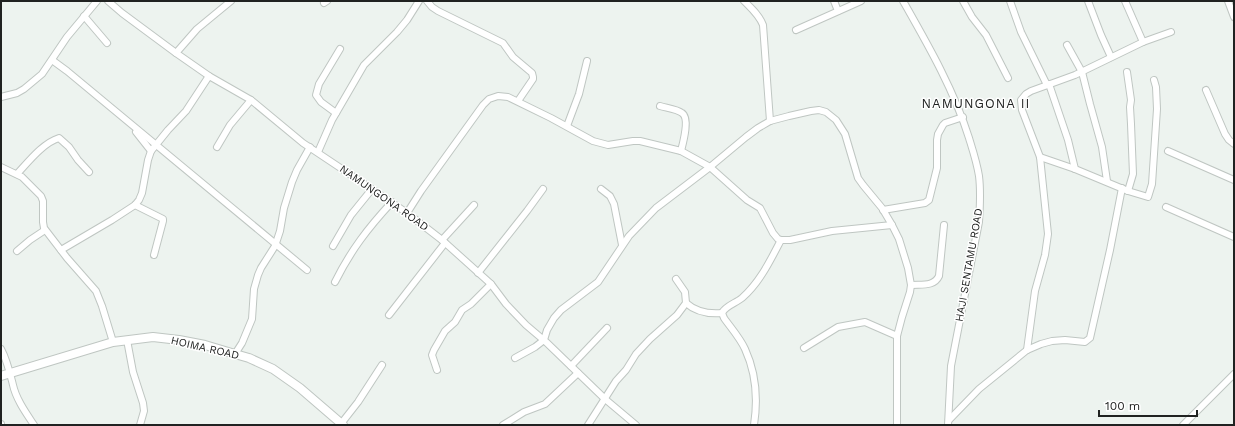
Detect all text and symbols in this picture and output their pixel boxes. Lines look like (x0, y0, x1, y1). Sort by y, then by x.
district label: NAMUNGONA II (922, 96, 1030, 111)
street label: NAMUNGONA ROAD (337, 162, 431, 234)
street label: HAJI SENTAMU ROAD (953, 207, 985, 323)
street label: HOIMA ROAD (169, 334, 241, 362)
scale bar (1099, 392, 1197, 418)
text: 100 m (1105, 399, 1140, 413)

